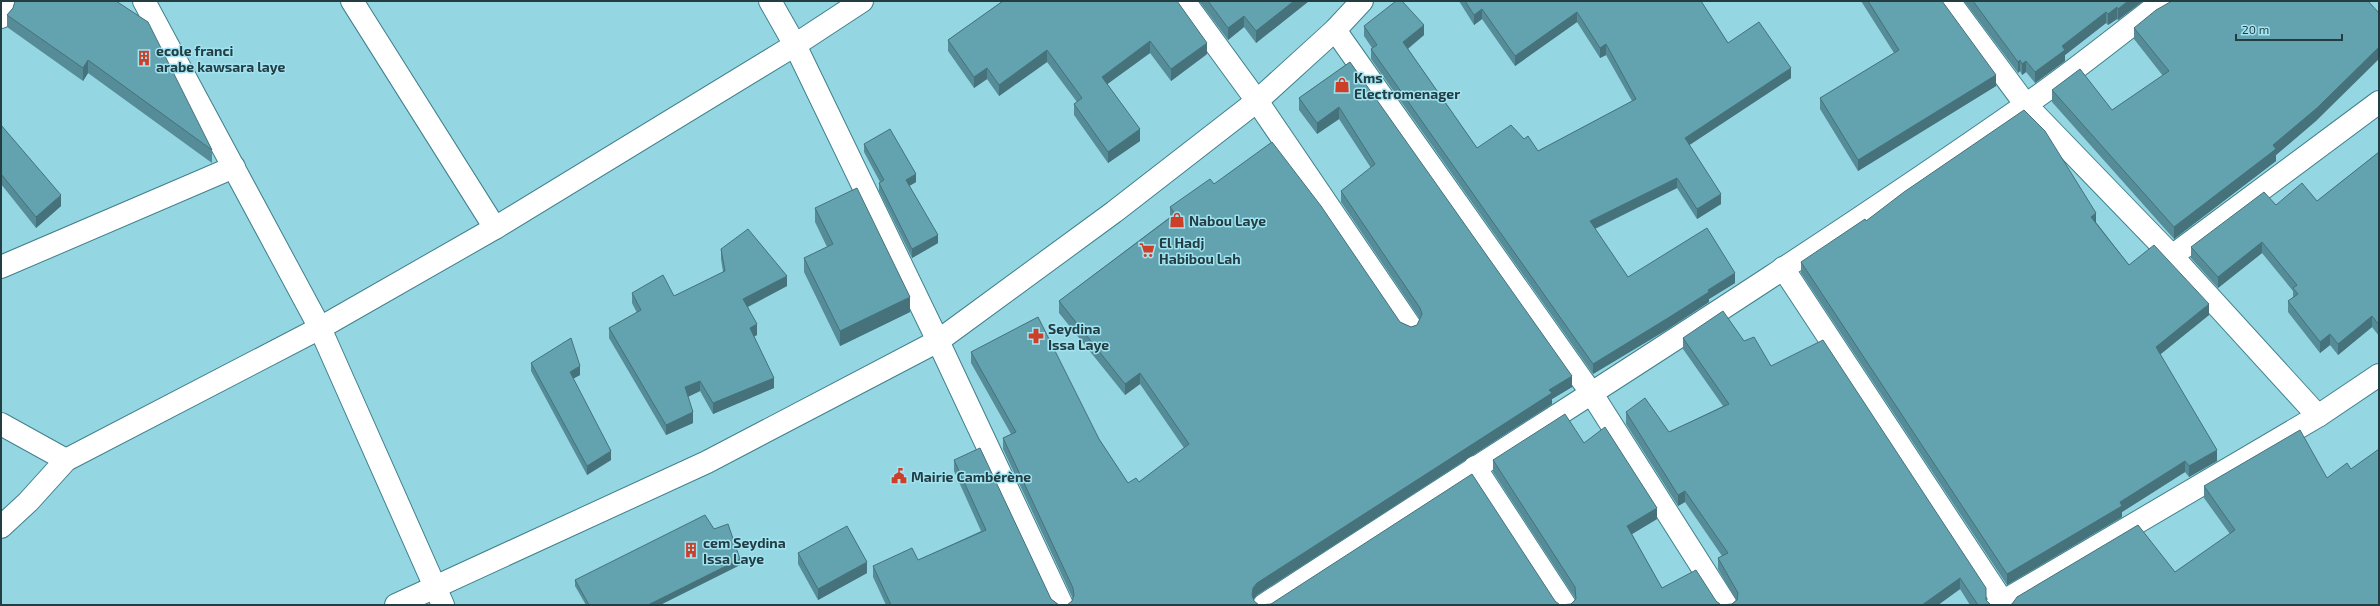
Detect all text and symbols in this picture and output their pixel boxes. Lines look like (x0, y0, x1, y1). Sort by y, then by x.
scale bar (2236, 16, 2342, 42)
text: 20 m (2242, 22, 2269, 36)
place label: ecole franci arabe kawsara laye (156, 42, 286, 75)
building icon: ecole franci arabe kawsara laye (135, 49, 153, 67)
place label: Kms Electromenager (1354, 69, 1460, 102)
shop icon: Kms Electromenager (1333, 76, 1351, 94)
shop icon: Nabou Laye (1168, 211, 1186, 229)
place label: Nabou Laye (1189, 212, 1266, 229)
place label: El Hadj Habibou Lah (1159, 234, 1241, 267)
supermarket icon: El Hadj Habibou Lah (1138, 241, 1156, 259)
place label: Seydina Issa Laye (1048, 320, 1109, 353)
pharmacy icon: Seydina Issa Laye (1027, 327, 1045, 345)
public building icon: Mairie Cambérène (890, 467, 908, 485)
place label: Mairie Cambérène (911, 468, 1031, 485)
place label: cem Seydina Issa Laye (703, 534, 786, 567)
building icon: cem Seydina Issa Laye (682, 541, 700, 559)

